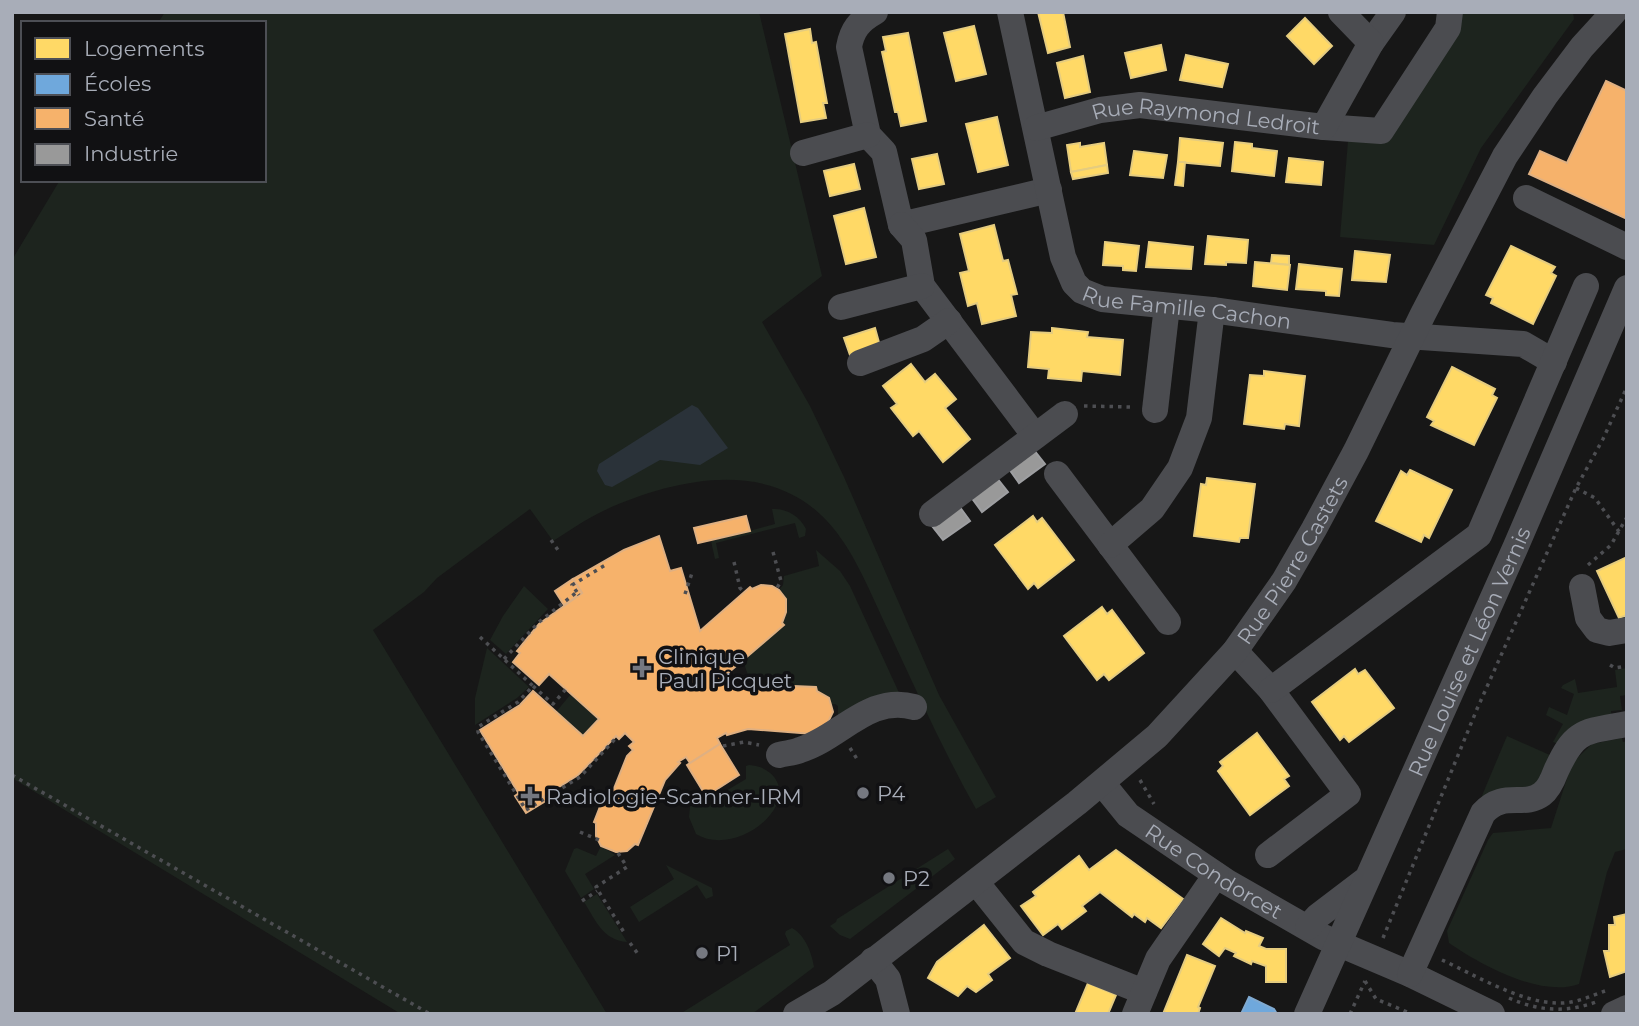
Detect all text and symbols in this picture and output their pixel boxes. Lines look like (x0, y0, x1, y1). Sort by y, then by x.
legend (21, 21, 266, 182)
text: Logements (84, 36, 204, 61)
text: Écoles (84, 71, 151, 96)
street label: Rue Raymond Ledroit (1089, 92, 1321, 139)
text: Santé (84, 106, 144, 131)
text: Industrie (84, 141, 178, 166)
street label: Rue Famille Cachon (1079, 280, 1293, 333)
street label: Rue Pierre Castets (1231, 472, 1353, 649)
street label: Rue Louise et Léon Vernis (1402, 523, 1535, 780)
place label: Clinique Paul Picquet (658, 644, 792, 693)
marker: Clinique Paul Picquet (632, 658, 652, 678)
place label: P4 (877, 781, 905, 806)
place label: Radiologie-Scanner-IRM (546, 784, 802, 809)
marker: P4 (855, 785, 871, 801)
marker: Radiologie-Scanner-IRM (520, 786, 540, 806)
street label: Rue Condorcet (1141, 818, 1287, 924)
place label: P2 (903, 866, 930, 891)
marker: P2 (881, 870, 897, 886)
place label: P1 (716, 941, 739, 966)
marker: P1 (694, 945, 710, 961)

